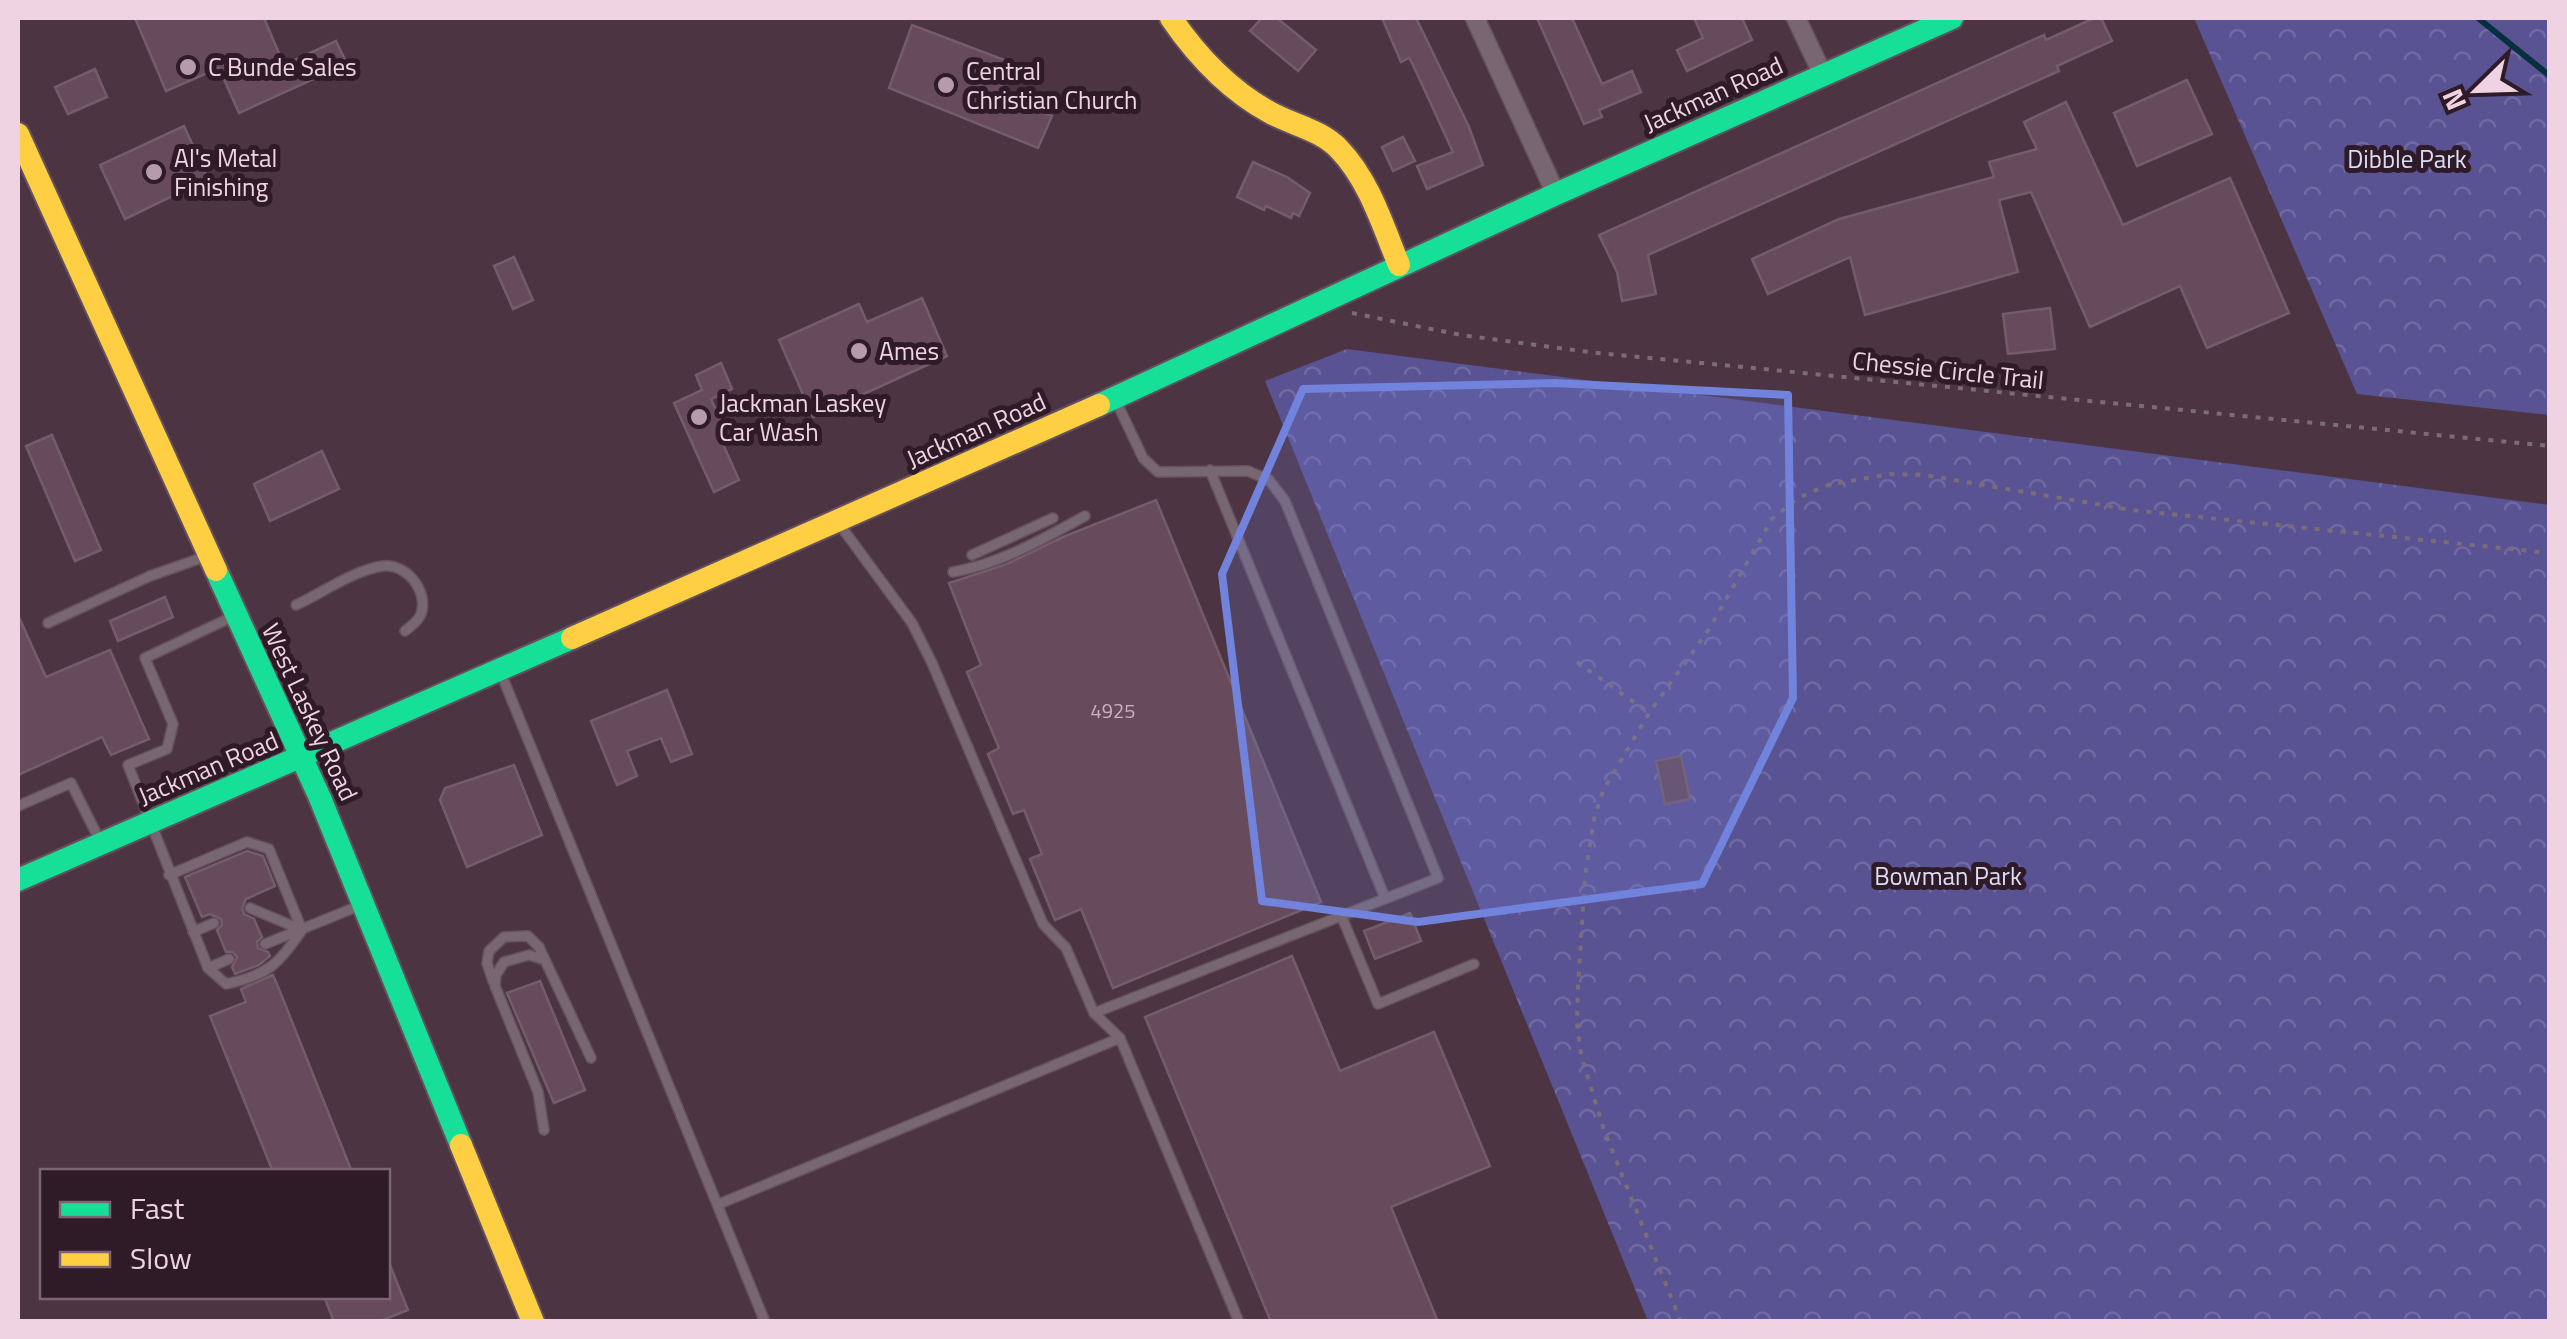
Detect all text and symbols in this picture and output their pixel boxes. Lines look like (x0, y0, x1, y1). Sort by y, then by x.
north arrow (2427, 40, 2527, 140)
street label: Jackman Road (1637, 46, 1789, 142)
place label: C Bunde Sales (208, 48, 357, 86)
place label: Central Christian Church (966, 52, 1138, 119)
marker: C Bunde Sales (177, 56, 199, 78)
marker: Central Christian Church (935, 74, 957, 96)
text: N (2430, 83, 2477, 117)
place label: Al's Metal Finishing (174, 139, 277, 206)
park label: Dibble Park (2347, 140, 2467, 178)
marker: Al's Metal Finishing (143, 161, 165, 183)
place label: Ames (879, 332, 939, 370)
marker: Ames (848, 340, 870, 362)
street label: Chessie Circle Trail (1850, 341, 2046, 399)
street label: Jackman Road (900, 382, 1052, 478)
place label: Jackman Laskey Car Wash (719, 384, 886, 451)
marker: Jackman Laskey Car Wash (688, 406, 710, 428)
street label: West Laskey Road (252, 617, 368, 807)
house number: 4925 (1091, 695, 1135, 726)
street label: Jackman Road (132, 721, 284, 815)
park label: Bowman Park (1874, 857, 2022, 895)
legend (40, 1169, 390, 1299)
text: Fast (130, 1185, 185, 1231)
text: Slow (130, 1235, 192, 1281)

